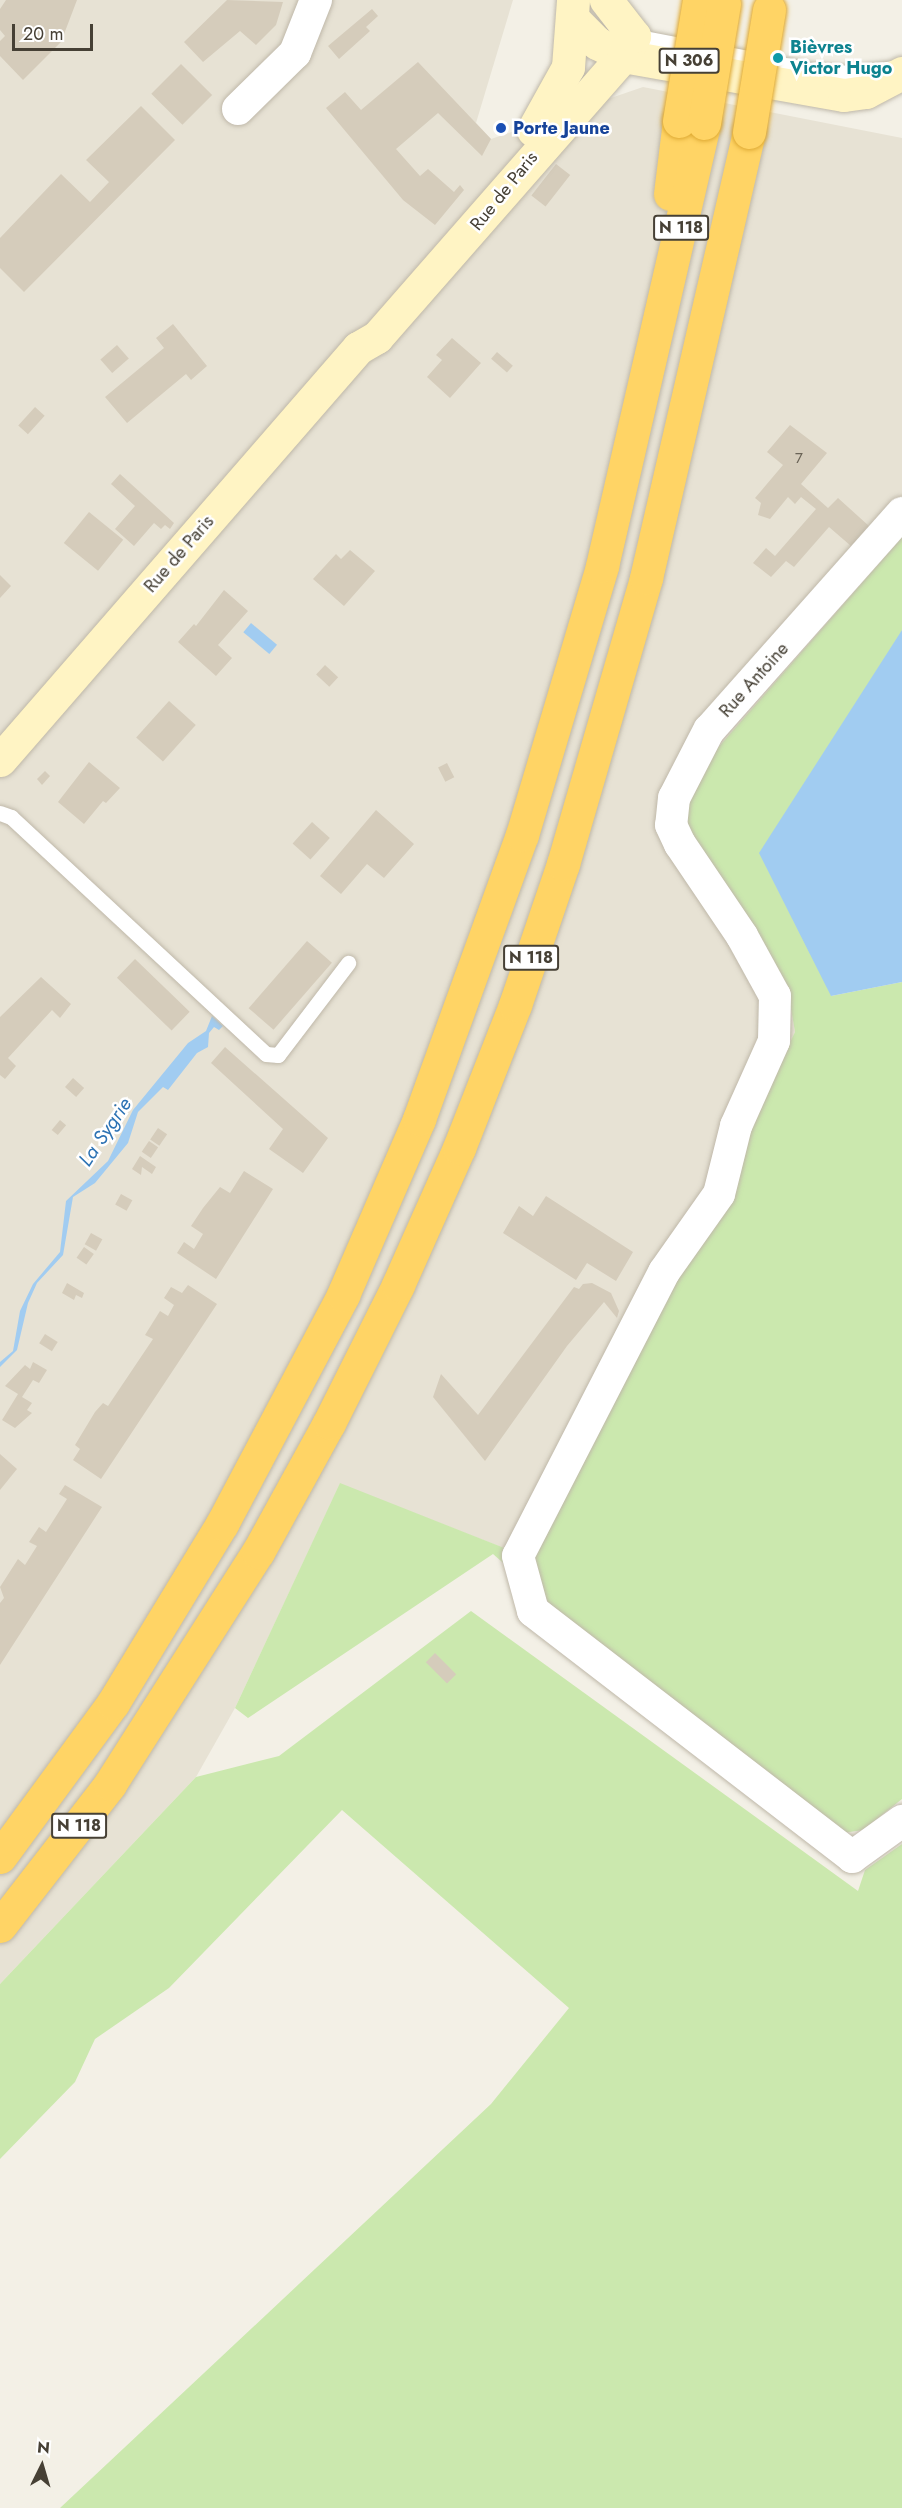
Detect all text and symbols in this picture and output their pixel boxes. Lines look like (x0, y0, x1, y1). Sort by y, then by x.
scale bar (15, 12, 96, 50)
text: 20 m (23, 21, 63, 47)
place label: Bièvres Victor Hugo (790, 37, 892, 80)
road number: N 306 (658, 48, 720, 74)
marker: Bièvres Victor Hugo (771, 51, 785, 65)
place label: Porte Jaune (513, 117, 610, 139)
marker: Porte Jaune (494, 121, 508, 135)
street label: Rue de Paris (466, 147, 542, 235)
road number: N 118 (652, 215, 710, 241)
house number: 7 (795, 450, 803, 468)
street label: Rue de Paris (140, 511, 218, 597)
street label: Rue Antoine (715, 638, 793, 722)
road number: N 118 (502, 945, 560, 971)
water label: La Sygrie (73, 1093, 137, 1171)
road number: N 118 (50, 1813, 107, 1839)
north arrow (12, 2436, 72, 2496)
text: N (36, 2436, 51, 2460)

